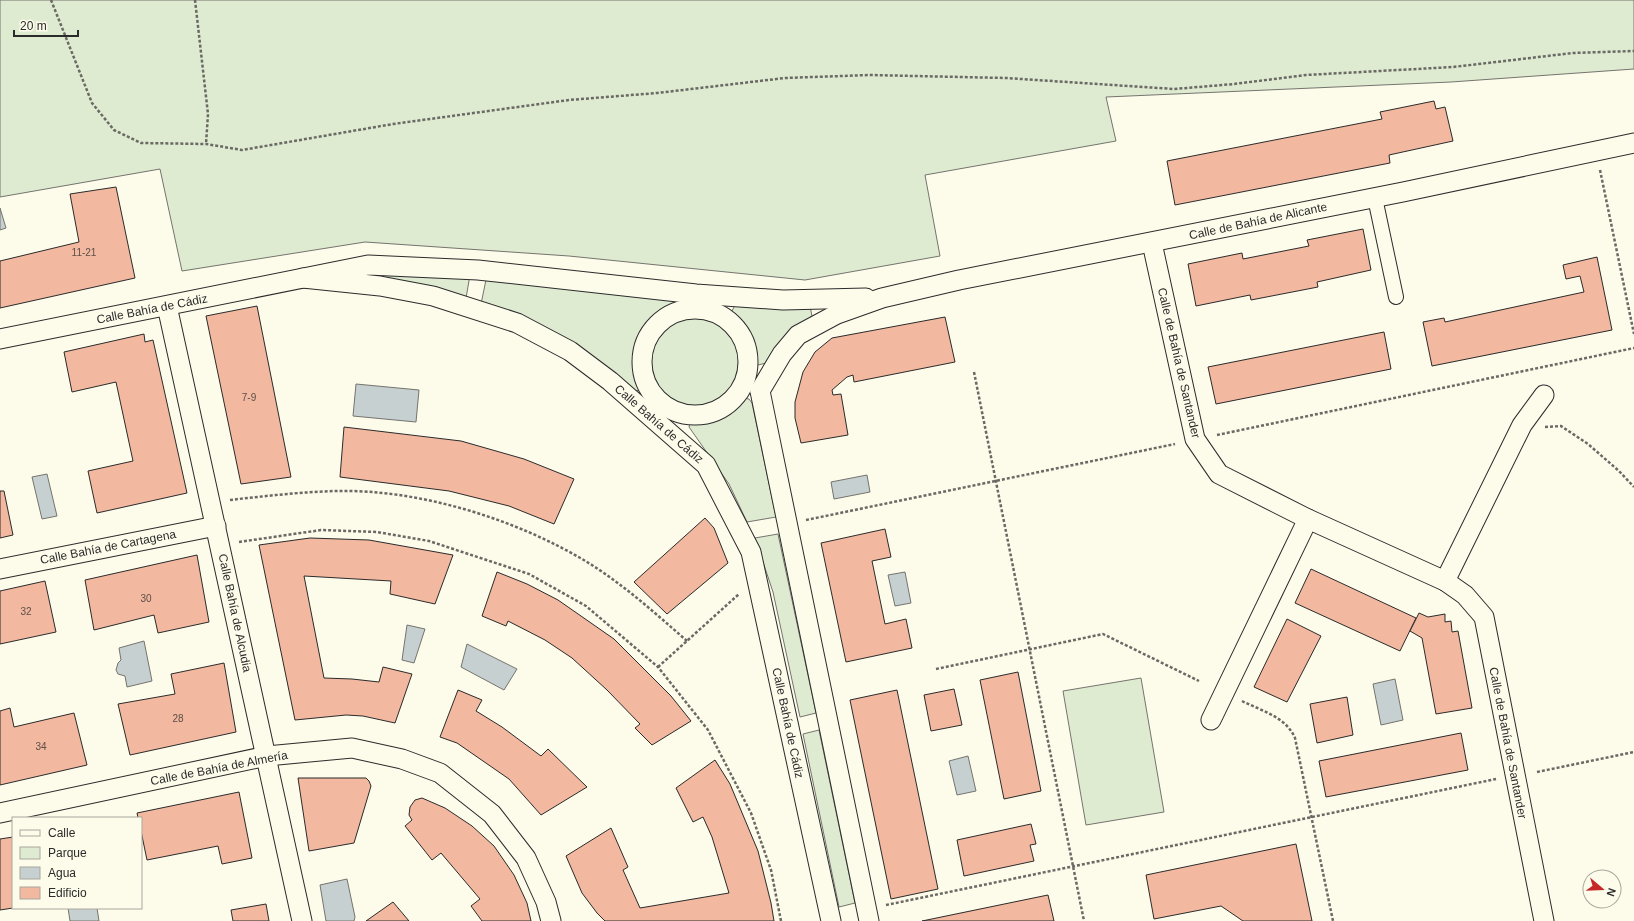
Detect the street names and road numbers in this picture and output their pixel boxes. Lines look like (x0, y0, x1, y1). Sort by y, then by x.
street label: Calle de Bahía de Alicante (1188, 199, 1329, 242)
street label: Calle de Bahía de Santander (1155, 286, 1203, 440)
street label: Calle Bahía de Cádiz (95, 291, 209, 327)
street label: Calle Bahía de Cádiz (612, 382, 706, 466)
street label: Calle Bahía de Cartagena (39, 527, 177, 567)
street label: Calle Bahía de Alcudia (216, 552, 254, 674)
street label: Calle Bahía de Cádiz (769, 666, 807, 780)
street label: Calle de Bahía de Santander (1486, 666, 1530, 820)
street label: Calle de Bahía de Almería (149, 748, 289, 788)

